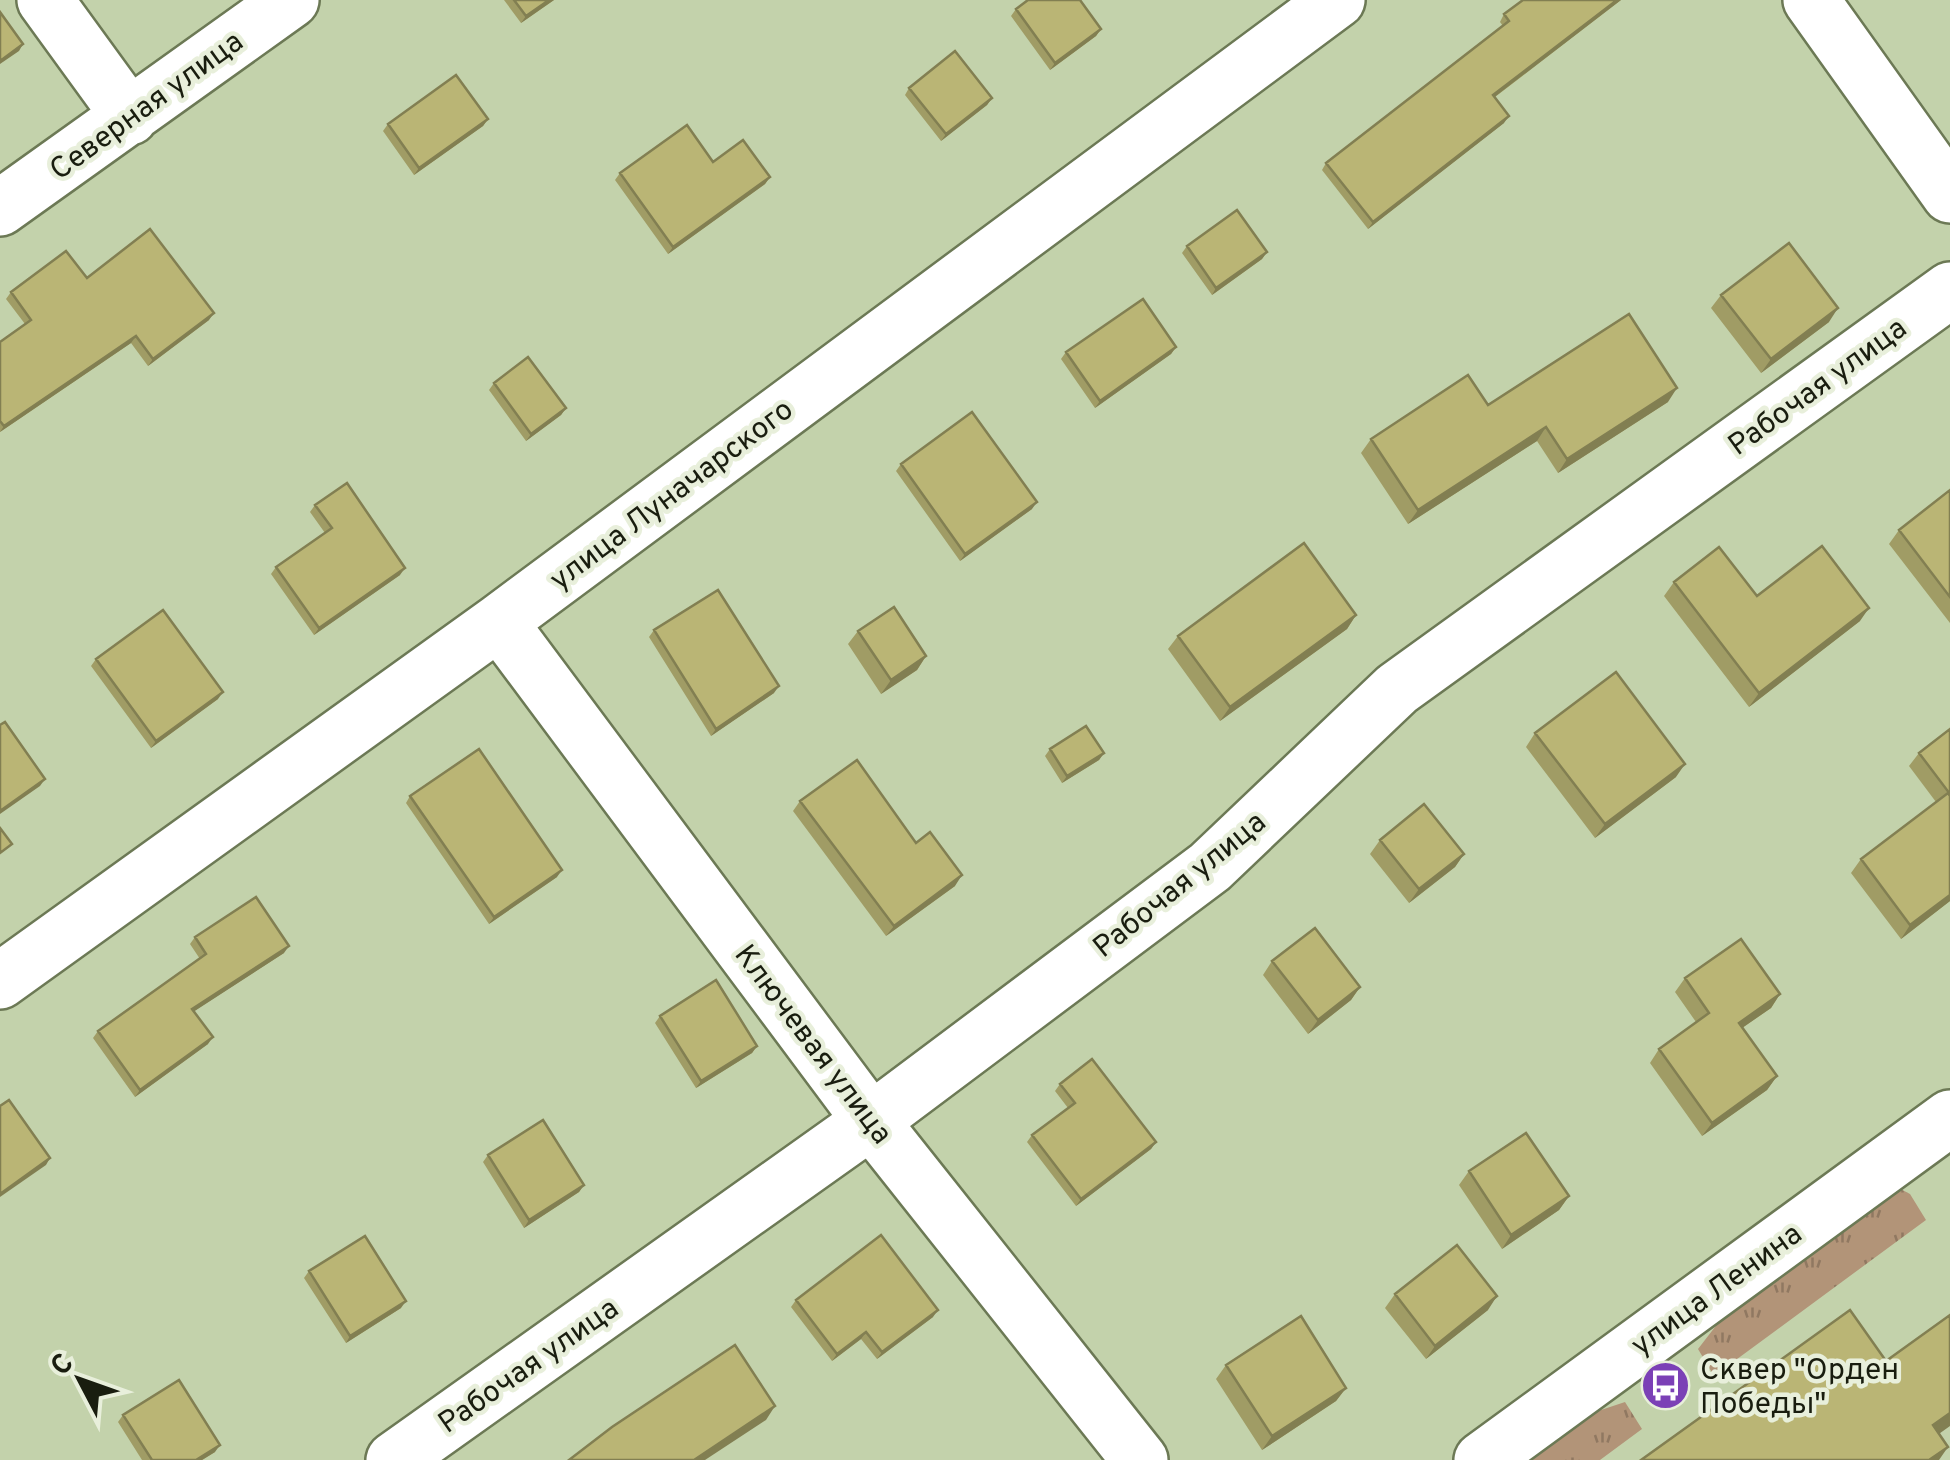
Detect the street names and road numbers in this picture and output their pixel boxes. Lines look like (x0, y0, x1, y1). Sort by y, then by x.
street label: Северная улица (44, 24, 251, 190)
street label: Рабочая улица (1722, 311, 1915, 465)
street label: улица Луначарского (543, 392, 802, 600)
street label: Рабочая улица (1087, 805, 1275, 967)
street label: Ключевая улица (725, 938, 899, 1153)
street label: улица Ленина (1625, 1217, 1810, 1365)
street label: Рабочая улица (432, 1291, 627, 1443)

